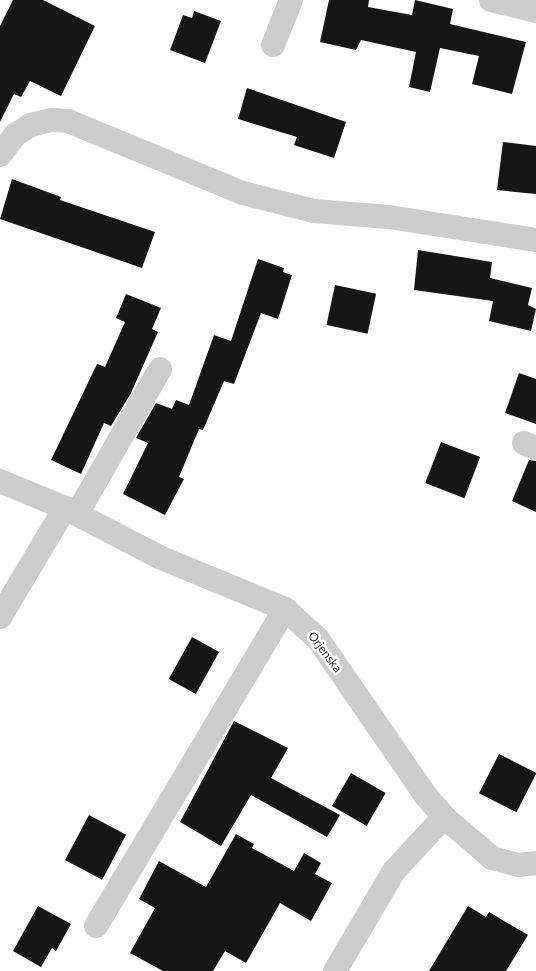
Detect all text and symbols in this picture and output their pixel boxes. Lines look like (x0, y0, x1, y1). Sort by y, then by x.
street label: Orjenska (305, 629, 345, 675)

